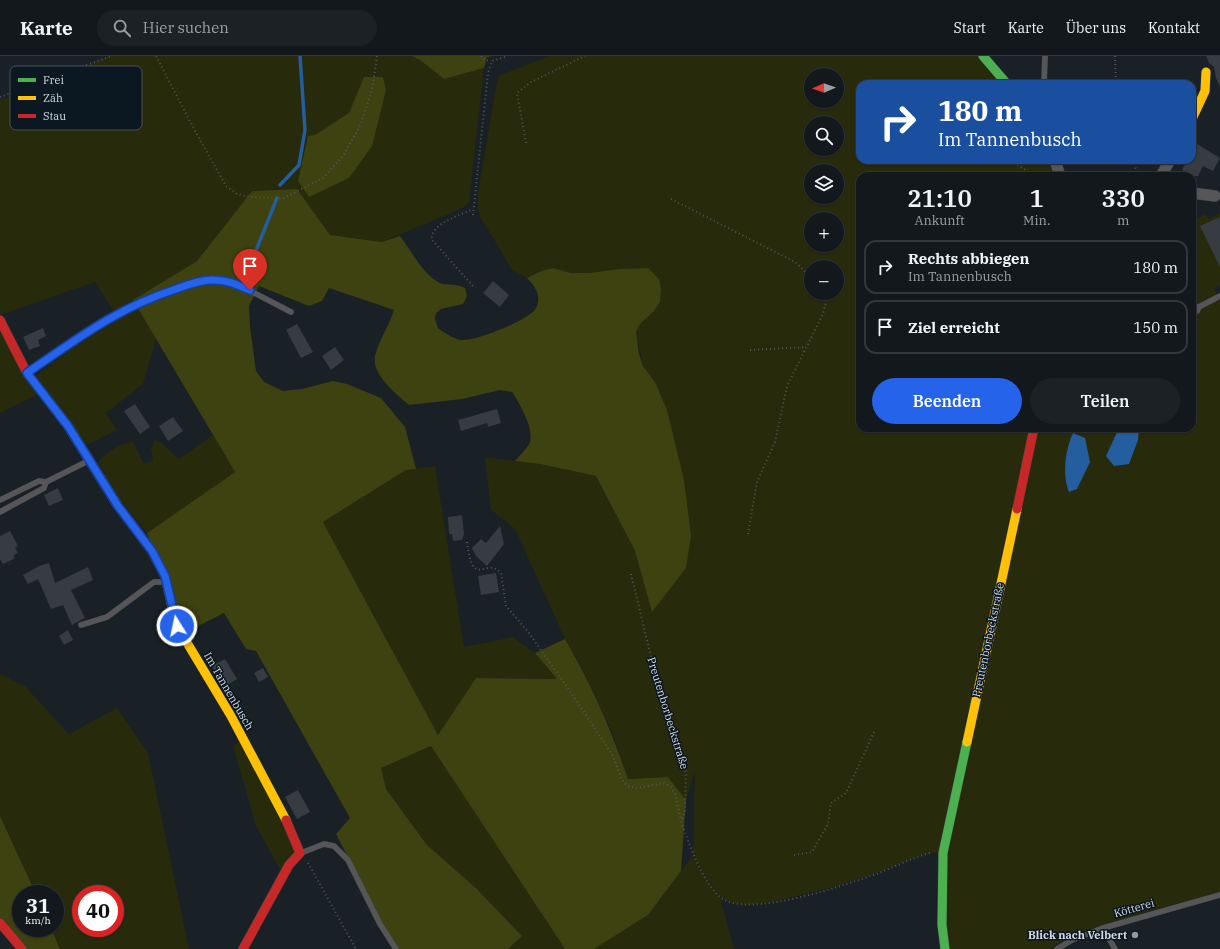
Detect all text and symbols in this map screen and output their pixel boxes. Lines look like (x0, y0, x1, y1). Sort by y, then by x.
search box (97, 10, 377, 46)
text: Karte (20, 16, 73, 40)
icon: search (111, 17, 133, 39)
text: Hier suchen (143, 18, 229, 37)
text: Start (954, 19, 986, 37)
text: Karte (1008, 19, 1044, 37)
text: Über uns (1066, 19, 1126, 37)
text: Kontakt (1148, 19, 1200, 37)
legend (10, 66, 142, 130)
north arrow (804, 68, 844, 108)
map controls (804, 68, 844, 300)
text: Frei (43, 73, 64, 87)
text: Zäh (43, 91, 63, 105)
text: 180 m (938, 92, 1022, 129)
icon: right (872, 96, 924, 148)
text: Stau (43, 109, 66, 123)
button: search (804, 116, 844, 156)
text: Im Tannenbusch (938, 128, 1082, 151)
button: layers (804, 164, 844, 204)
text: 21:10 (907, 182, 972, 214)
text: 1 (1030, 182, 1044, 214)
text: 330 (1102, 182, 1145, 214)
button: + (804, 212, 844, 252)
text: Ankunft (915, 212, 965, 229)
text: Min. (1023, 212, 1050, 229)
text: m (1117, 212, 1129, 229)
pin (233, 249, 267, 290)
text: Rechts abbiegen (908, 249, 1029, 268)
icon: arrive (239, 255, 261, 277)
icon: right (874, 256, 896, 278)
text: 180 m (1133, 258, 1178, 277)
button: − (804, 260, 844, 300)
text: Im Tannenbusch (908, 268, 1012, 285)
icon: arrive (874, 316, 896, 338)
text: Ziel erreicht (908, 318, 1000, 337)
text: 150 m (1133, 318, 1178, 337)
button: Beenden (872, 378, 1022, 424)
button: Teilen (1030, 378, 1180, 424)
street label: Preutenborbeckstraße (969, 581, 1007, 698)
position arrow (156, 605, 198, 647)
street label: Im Tannenbusch (201, 649, 257, 733)
street label: Preutenborbeckstraße (644, 655, 692, 771)
speed limit sign: 40 (72, 885, 124, 937)
text: 31 (26, 892, 50, 919)
street label: Kötterei (1112, 895, 1156, 920)
text: km/h (25, 914, 51, 927)
place label: Blick nach Velbert (1028, 928, 1127, 942)
marker: Blick nach Velbert (1130, 930, 1140, 940)

